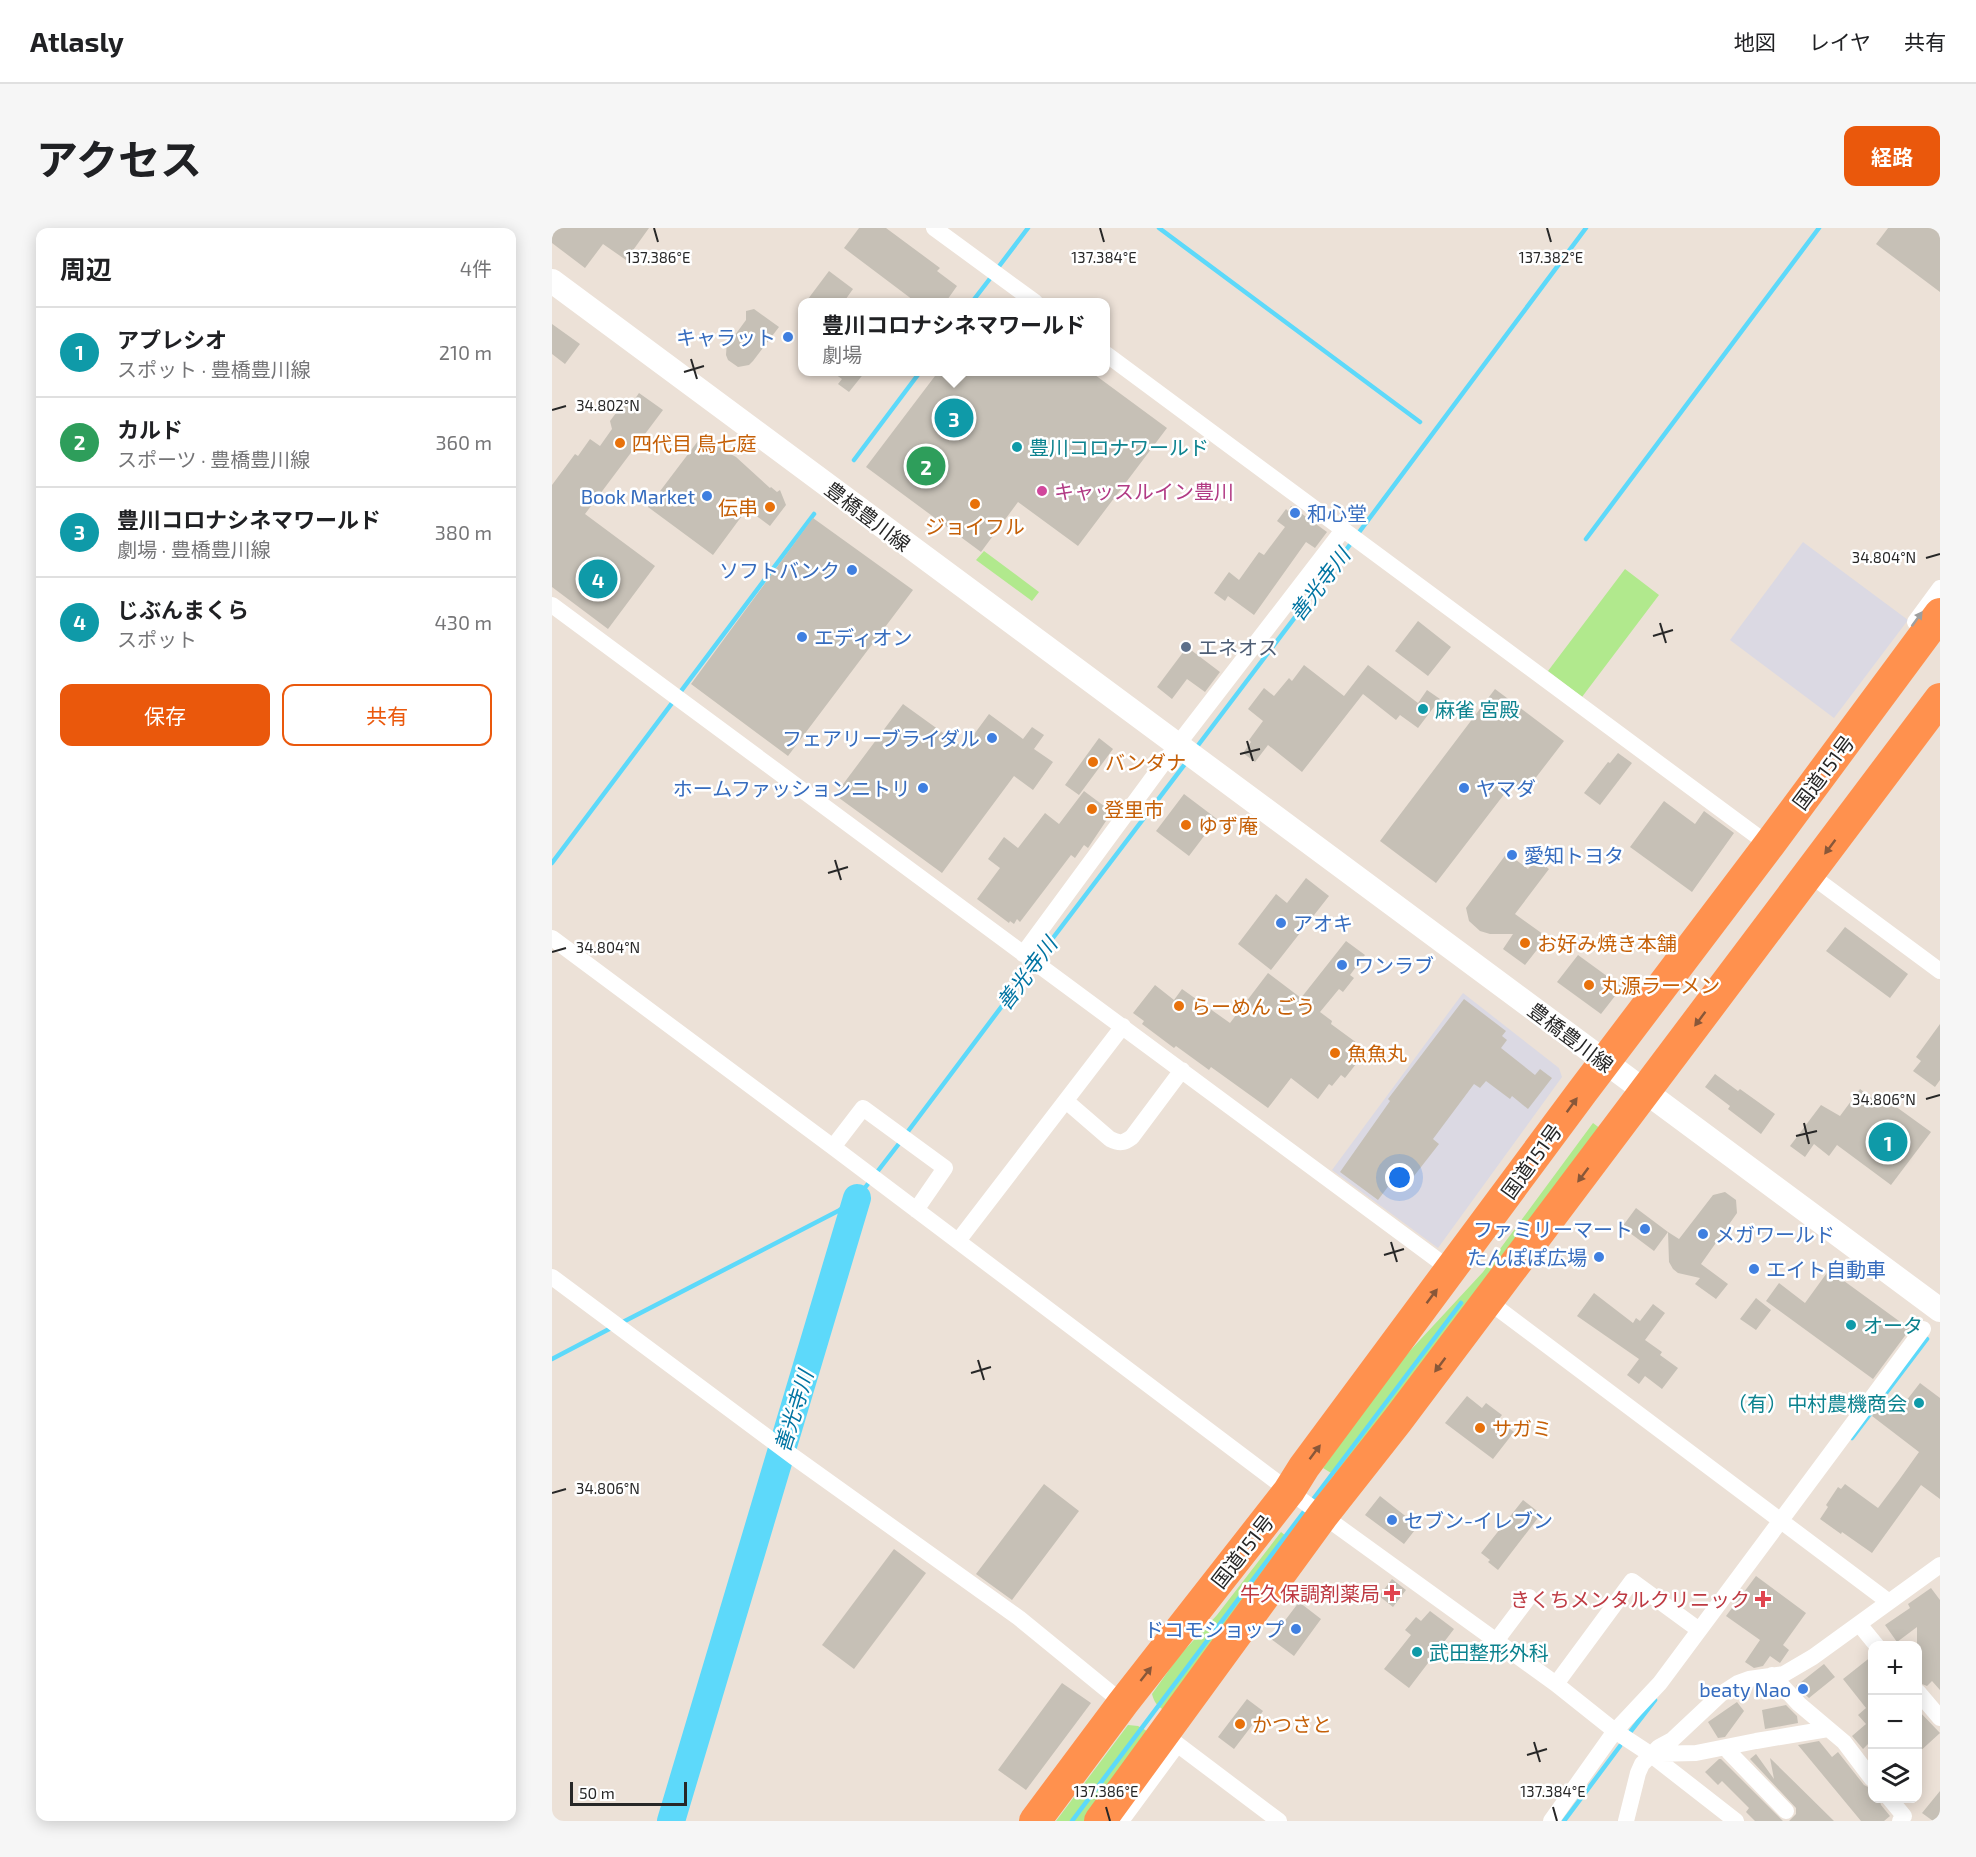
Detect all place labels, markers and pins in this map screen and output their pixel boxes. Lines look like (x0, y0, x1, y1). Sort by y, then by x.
place label: キャラット (676, 325, 776, 349)
marker: キャラット (781, 330, 795, 344)
pin: 3 (934, 396, 974, 441)
place label: 四代目 鳥七庭 (632, 431, 756, 455)
place label: 豊川コロナワールド (1029, 435, 1209, 459)
marker: 四代目 鳥七庭 (613, 436, 627, 450)
marker: 豊川コロナワールド (1010, 440, 1024, 454)
pin: 2 (906, 444, 946, 488)
place label: キャッスルイン豊川 (1054, 479, 1234, 503)
place label: Book Market (581, 484, 695, 508)
marker: キャッスルイン豊川 (1035, 484, 1049, 498)
marker: Book Market (700, 489, 714, 503)
place label: 伝串 (718, 495, 758, 519)
marker: ジョイフル (968, 497, 982, 511)
marker: 伝串 (763, 500, 777, 514)
place label: 和心堂 (1307, 501, 1367, 525)
marker: 和心堂 (1288, 506, 1302, 520)
place label: ジョイフル (925, 514, 1025, 538)
pin: 4 (578, 556, 618, 602)
place label: ソフトバンク (719, 558, 840, 582)
marker: ソフトバンク (845, 563, 859, 577)
place label: エディオン (814, 625, 913, 649)
marker: エディオン (795, 630, 809, 644)
place label: エネオス (1198, 635, 1278, 659)
marker: エネオス (1179, 640, 1193, 654)
place label: 麻雀 宮殿 (1435, 697, 1519, 721)
marker: 麻雀 宮殿 (1416, 702, 1430, 716)
place label: フェアリーブライダル (782, 726, 980, 750)
marker: フェアリーブライダル (985, 731, 999, 745)
place label: バンダナ (1105, 750, 1186, 774)
marker: バンダナ (1086, 755, 1100, 769)
place label: ホームファッションニトリ (673, 776, 911, 800)
place label: ヤマダ (1476, 776, 1536, 800)
marker: ホームファッションニトリ (916, 781, 930, 795)
marker: ヤマダ (1457, 781, 1471, 795)
place label: 登里市 (1104, 797, 1164, 821)
marker: 登里市 (1085, 802, 1099, 816)
place label: ゆず庵 (1198, 813, 1258, 837)
marker: ゆず庵 (1179, 818, 1193, 832)
place label: 愛知トヨタ (1524, 843, 1624, 867)
marker: 愛知トヨタ (1505, 848, 1519, 862)
place label: アオキ (1293, 911, 1353, 935)
marker: アオキ (1274, 916, 1288, 930)
place label: お好み焼き本舗 (1537, 931, 1677, 955)
marker: お好み焼き本舗 (1518, 936, 1532, 950)
place label: ワンラブ (1354, 953, 1434, 977)
marker: ワンラブ (1335, 958, 1349, 972)
place label: 丸源ラーメン (1601, 973, 1720, 997)
marker: 丸源ラーメン (1582, 978, 1596, 992)
place label: らーめん ごう (1191, 994, 1315, 1018)
marker: らーめん ごう (1172, 999, 1186, 1013)
place label: 魚魚丸 (1347, 1041, 1407, 1065)
marker: 魚魚丸 (1328, 1046, 1342, 1060)
pin: 1 (1868, 1120, 1908, 1164)
place label: ファミリーマート (1473, 1217, 1633, 1241)
marker: ファミリーマート (1638, 1222, 1652, 1236)
place label: メガワールド (1715, 1222, 1835, 1246)
marker: メガワールド (1696, 1227, 1710, 1241)
place label: たんぽぽ広場 (1467, 1245, 1587, 1269)
marker: たんぽぽ広場 (1592, 1250, 1606, 1264)
place label: エイト自動車 (1766, 1257, 1886, 1281)
marker: エイト自動車 (1747, 1262, 1761, 1276)
place label: オータ (1863, 1313, 1923, 1337)
marker: オータ (1844, 1318, 1858, 1332)
place label: （有）中村農機商会 (1727, 1391, 1907, 1415)
marker: （有）中村農機商会 (1912, 1396, 1926, 1410)
place label: サガミ (1492, 1416, 1552, 1440)
marker: サガミ (1473, 1421, 1487, 1435)
place label: セブン-イレブン (1404, 1508, 1553, 1532)
marker: セブン-イレブン (1385, 1513, 1399, 1527)
place label: 牛久保調剤薬局 (1240, 1581, 1380, 1605)
marker: 牛久保調剤薬局 (1385, 1586, 1399, 1600)
place label: きくちメンタルクリニック (1510, 1587, 1750, 1611)
marker: きくちメンタルクリニック (1754, 1590, 1772, 1608)
place label: ドコモショップ (1144, 1617, 1284, 1641)
marker: ドコモショップ (1289, 1622, 1303, 1636)
place label: 武田整形外科 (1429, 1640, 1549, 1664)
marker: 武田整形外科 (1410, 1645, 1424, 1659)
place label: beaty Nao (1699, 1677, 1791, 1701)
marker: beaty Nao (1796, 1682, 1810, 1696)
place label: かつさと (1252, 1712, 1332, 1736)
marker: かつさと (1233, 1717, 1247, 1731)

